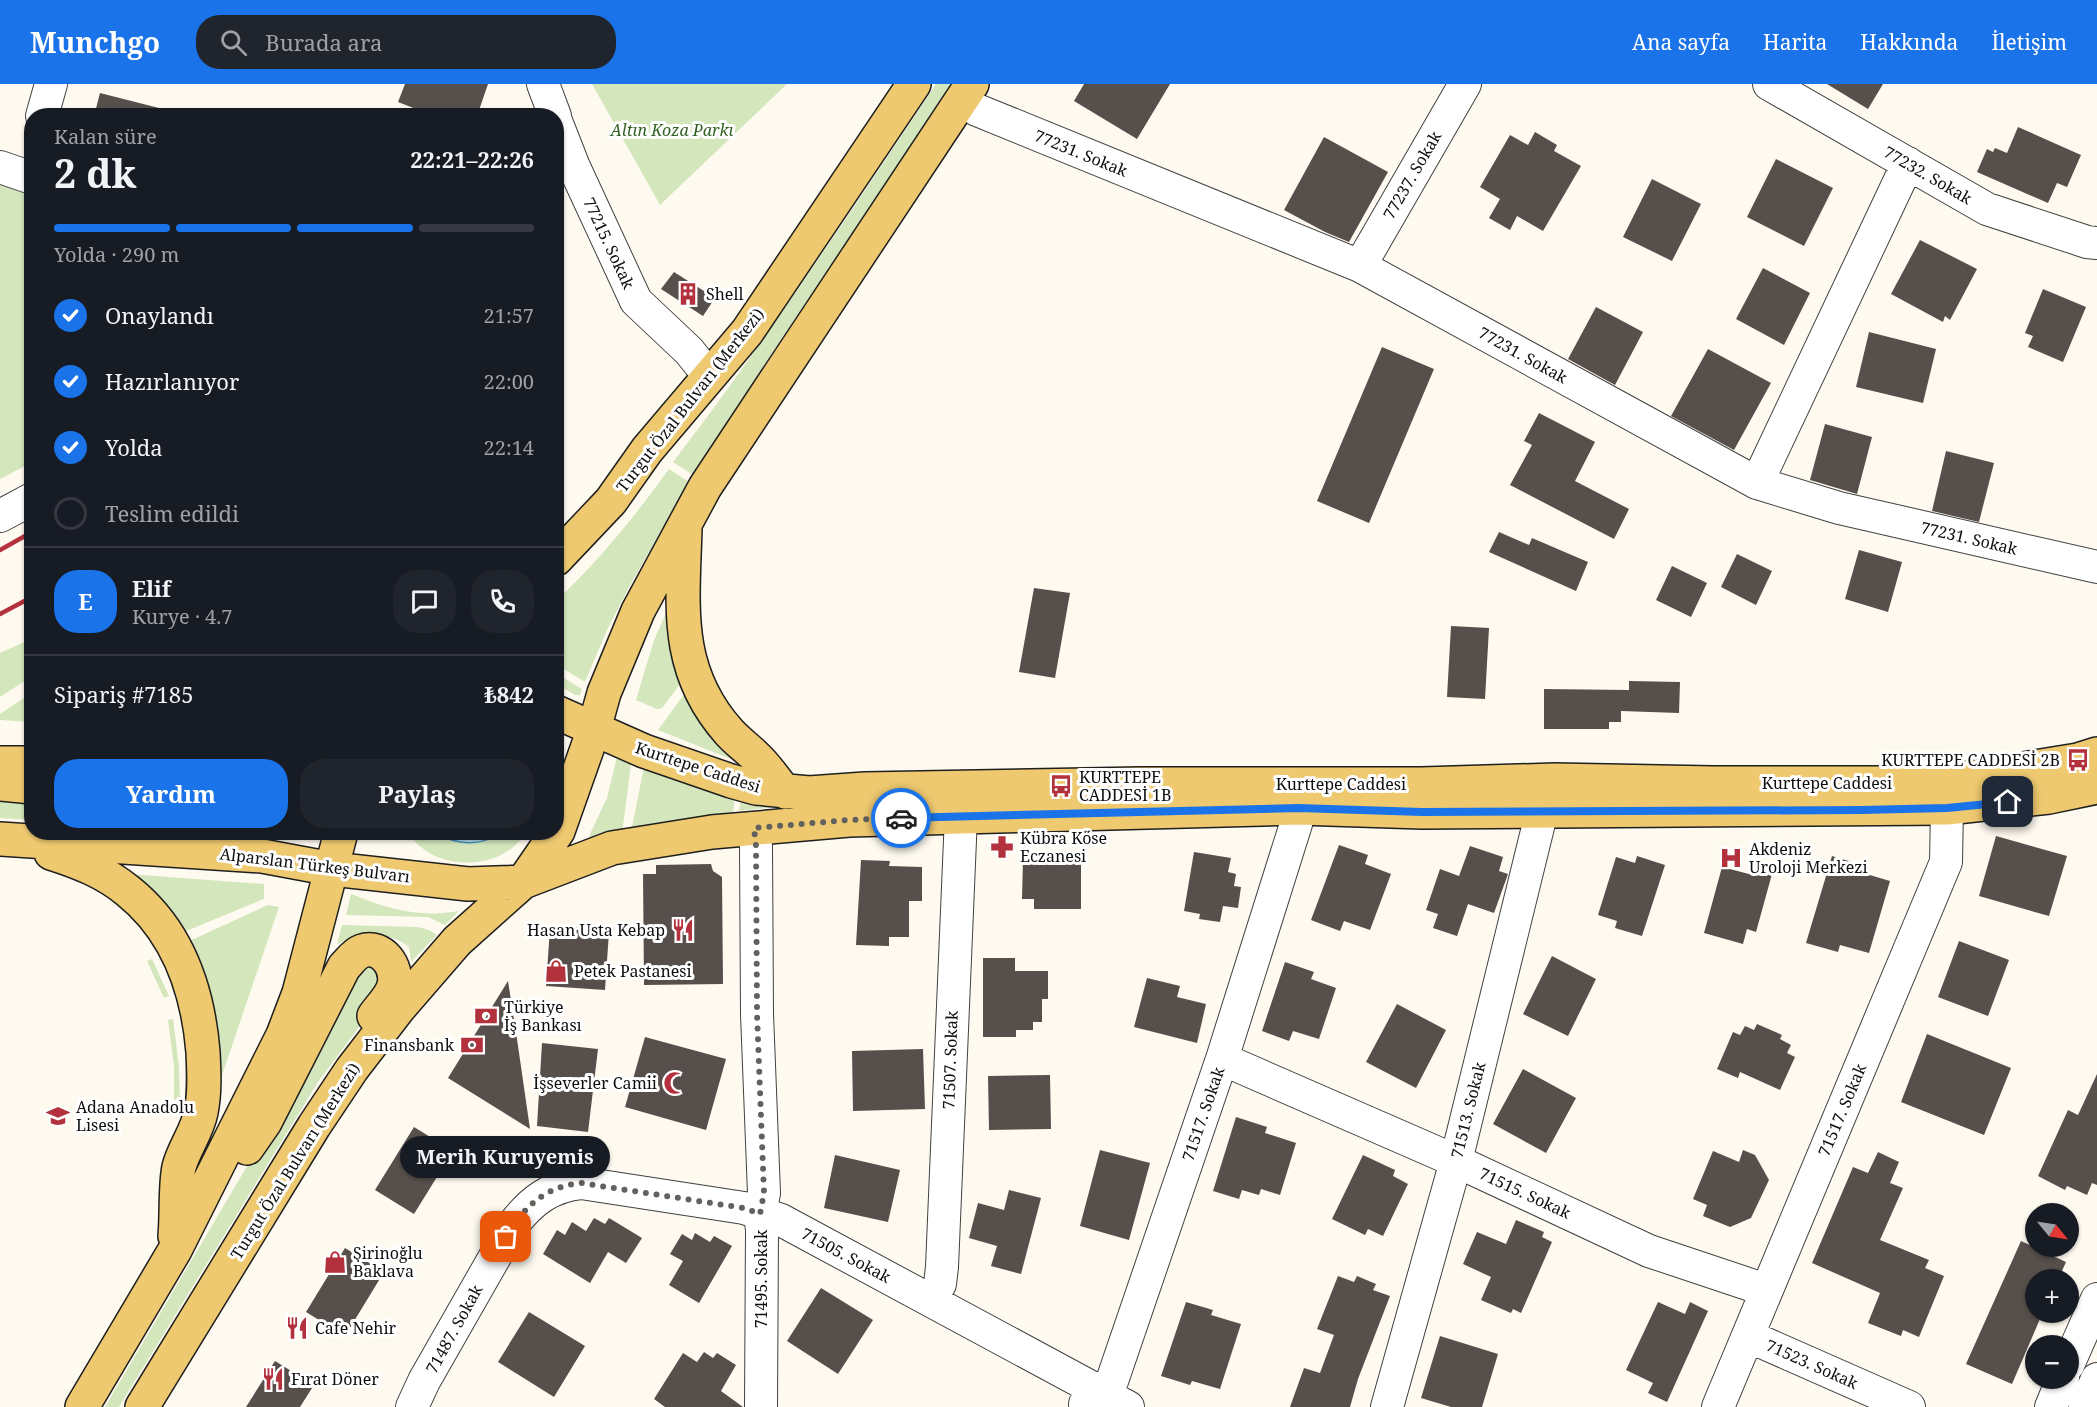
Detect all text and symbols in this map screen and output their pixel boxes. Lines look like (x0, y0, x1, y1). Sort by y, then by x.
search box (196, 15, 616, 69)
text: Munchgo (30, 23, 160, 61)
icon: search (217, 26, 250, 59)
text: Burada ara (265, 27, 382, 57)
text: Ana sayfa (1632, 28, 1730, 56)
text: Harita (1763, 28, 1827, 56)
text: Hakkında (1860, 28, 1958, 56)
text: İletişim (1991, 28, 2067, 56)
park label: Altın Koza Parkı (610, 119, 734, 141)
text: Kalan süre (54, 123, 157, 150)
street label: 77231. Sokak (1031, 124, 1131, 182)
street label: 77237. Sokak (1378, 126, 1446, 223)
street label: 77232. Sokak (1880, 141, 1977, 209)
text: 22:21–22:26 (410, 144, 534, 174)
text: 2 dk (54, 146, 136, 199)
street label: 77215. Sokak (578, 194, 640, 293)
text: Yolda · 290 m (54, 241, 179, 268)
building icon: Shell (675, 281, 701, 307)
place label: Shell (706, 283, 743, 305)
icon: check (54, 299, 87, 332)
text: Onaylandı (105, 300, 214, 330)
text: 21:57 (484, 302, 534, 329)
street label: Turgut Özal Bulvarı (Merkezi) (611, 303, 769, 497)
street label: 77231. Sokak (1475, 321, 1572, 389)
icon: check (54, 365, 87, 398)
text: Hazırlanıyor (105, 366, 239, 396)
text: 22:00 (484, 368, 534, 395)
icon: check (54, 431, 87, 464)
text: Yolda (105, 432, 163, 462)
text: 22:14 (484, 434, 534, 461)
text: Teslim edildi (105, 498, 239, 528)
street label: 77231. Sokak (1919, 516, 2020, 560)
button: chat (393, 570, 456, 633)
button: phone (471, 570, 534, 633)
text: Elif (132, 573, 171, 603)
text: E (78, 586, 93, 616)
text: Kurye · 4.7 (132, 603, 232, 630)
text: Sipariş #7185 (54, 679, 193, 709)
text: ₺842 (484, 679, 534, 709)
street label: Kurttepe Caddesi (633, 736, 763, 798)
bus stop icon: KURTTEPE CADDESİ 2B (2065, 747, 2091, 773)
place label: KURTTEPE CADDESİ 2B (1881, 749, 2060, 771)
button: Yardım (54, 759, 288, 828)
button: Paylaş (300, 759, 534, 828)
place label: KURTTEPE CADDESİ 1B (1079, 766, 1171, 806)
street label: Kurttepe Caddesi (1762, 772, 1892, 794)
bus stop icon: KURTTEPE CADDESİ 1B (1048, 773, 1074, 799)
street label: Kurttepe Caddesi (1276, 773, 1406, 795)
pin (1982, 776, 2033, 827)
icon: home (1991, 785, 2024, 818)
courier (871, 788, 931, 848)
icon: car (885, 802, 918, 835)
place label: Kübra Köse Eczanesi (1020, 827, 1107, 867)
pharmacy icon: Kübra Köse Eczanesi (989, 834, 1015, 860)
place label: Akdeniz Uroloji Merkezi (1749, 838, 1868, 878)
street label: Alparslan Türkeş Bulvarı (219, 842, 411, 888)
hospital icon: Akdeniz Uroloji Merkezi (1718, 845, 1744, 871)
restaurant icon: Hasan Usta Kebap (670, 917, 696, 943)
place label: Hasan Usta Kebap (527, 919, 665, 941)
shop icon: Petek Pastanesi (543, 958, 569, 984)
place label: Petek Pastanesi (574, 960, 692, 982)
place label: Türkiye İş Bankası (504, 996, 582, 1036)
bank icon: Türkiye İş Bankası (473, 1003, 499, 1029)
street label: 71507. Sokak (937, 1010, 963, 1110)
bank icon: Finansbank (459, 1032, 485, 1058)
place label: Finansbank (364, 1034, 455, 1056)
street label: Turgut Özal Bulvarı (Merkezi) (225, 1059, 365, 1263)
street label: 71513. Sokak (1445, 1059, 1491, 1160)
street label: 71517. Sokak (1813, 1060, 1872, 1160)
street label: 71517. Sokak (1177, 1063, 1230, 1164)
mosque icon: İşseverler Camii (662, 1070, 688, 1096)
place label: İşseverler Camii (533, 1072, 657, 1094)
place label: Adana Anadolu Lisesi (76, 1096, 194, 1136)
school or university icon: Adana Anadolu Lisesi (45, 1103, 71, 1129)
callout: Merih Kuruyemis (401, 1135, 611, 1177)
text: Merih Kuruyemis (416, 1143, 594, 1170)
street label: 71515. Sokak (1476, 1162, 1575, 1224)
north arrow (2025, 1203, 2079, 1257)
map controls (2025, 1203, 2079, 1389)
pin (480, 1211, 531, 1262)
icon: bag (489, 1220, 522, 1253)
street label: 71505. Sokak (797, 1222, 895, 1288)
street label: 71495. Sokak (750, 1229, 772, 1328)
place label: Şirinoğlu Baklava (353, 1242, 423, 1282)
shop icon: Şirinoğlu Baklava (322, 1249, 348, 1275)
button: + (2025, 1269, 2079, 1323)
street label: 71487. Sokak (420, 1280, 488, 1377)
restaurant icon: Cafe Nehir (284, 1315, 310, 1341)
place label: Cafe Nehir (315, 1317, 397, 1339)
street label: 71523. Sokak (1763, 1334, 1862, 1394)
button: − (2025, 1335, 2079, 1389)
restaurant icon: Fırat Döner (260, 1366, 286, 1392)
place label: Fırat Döner (291, 1368, 379, 1390)

